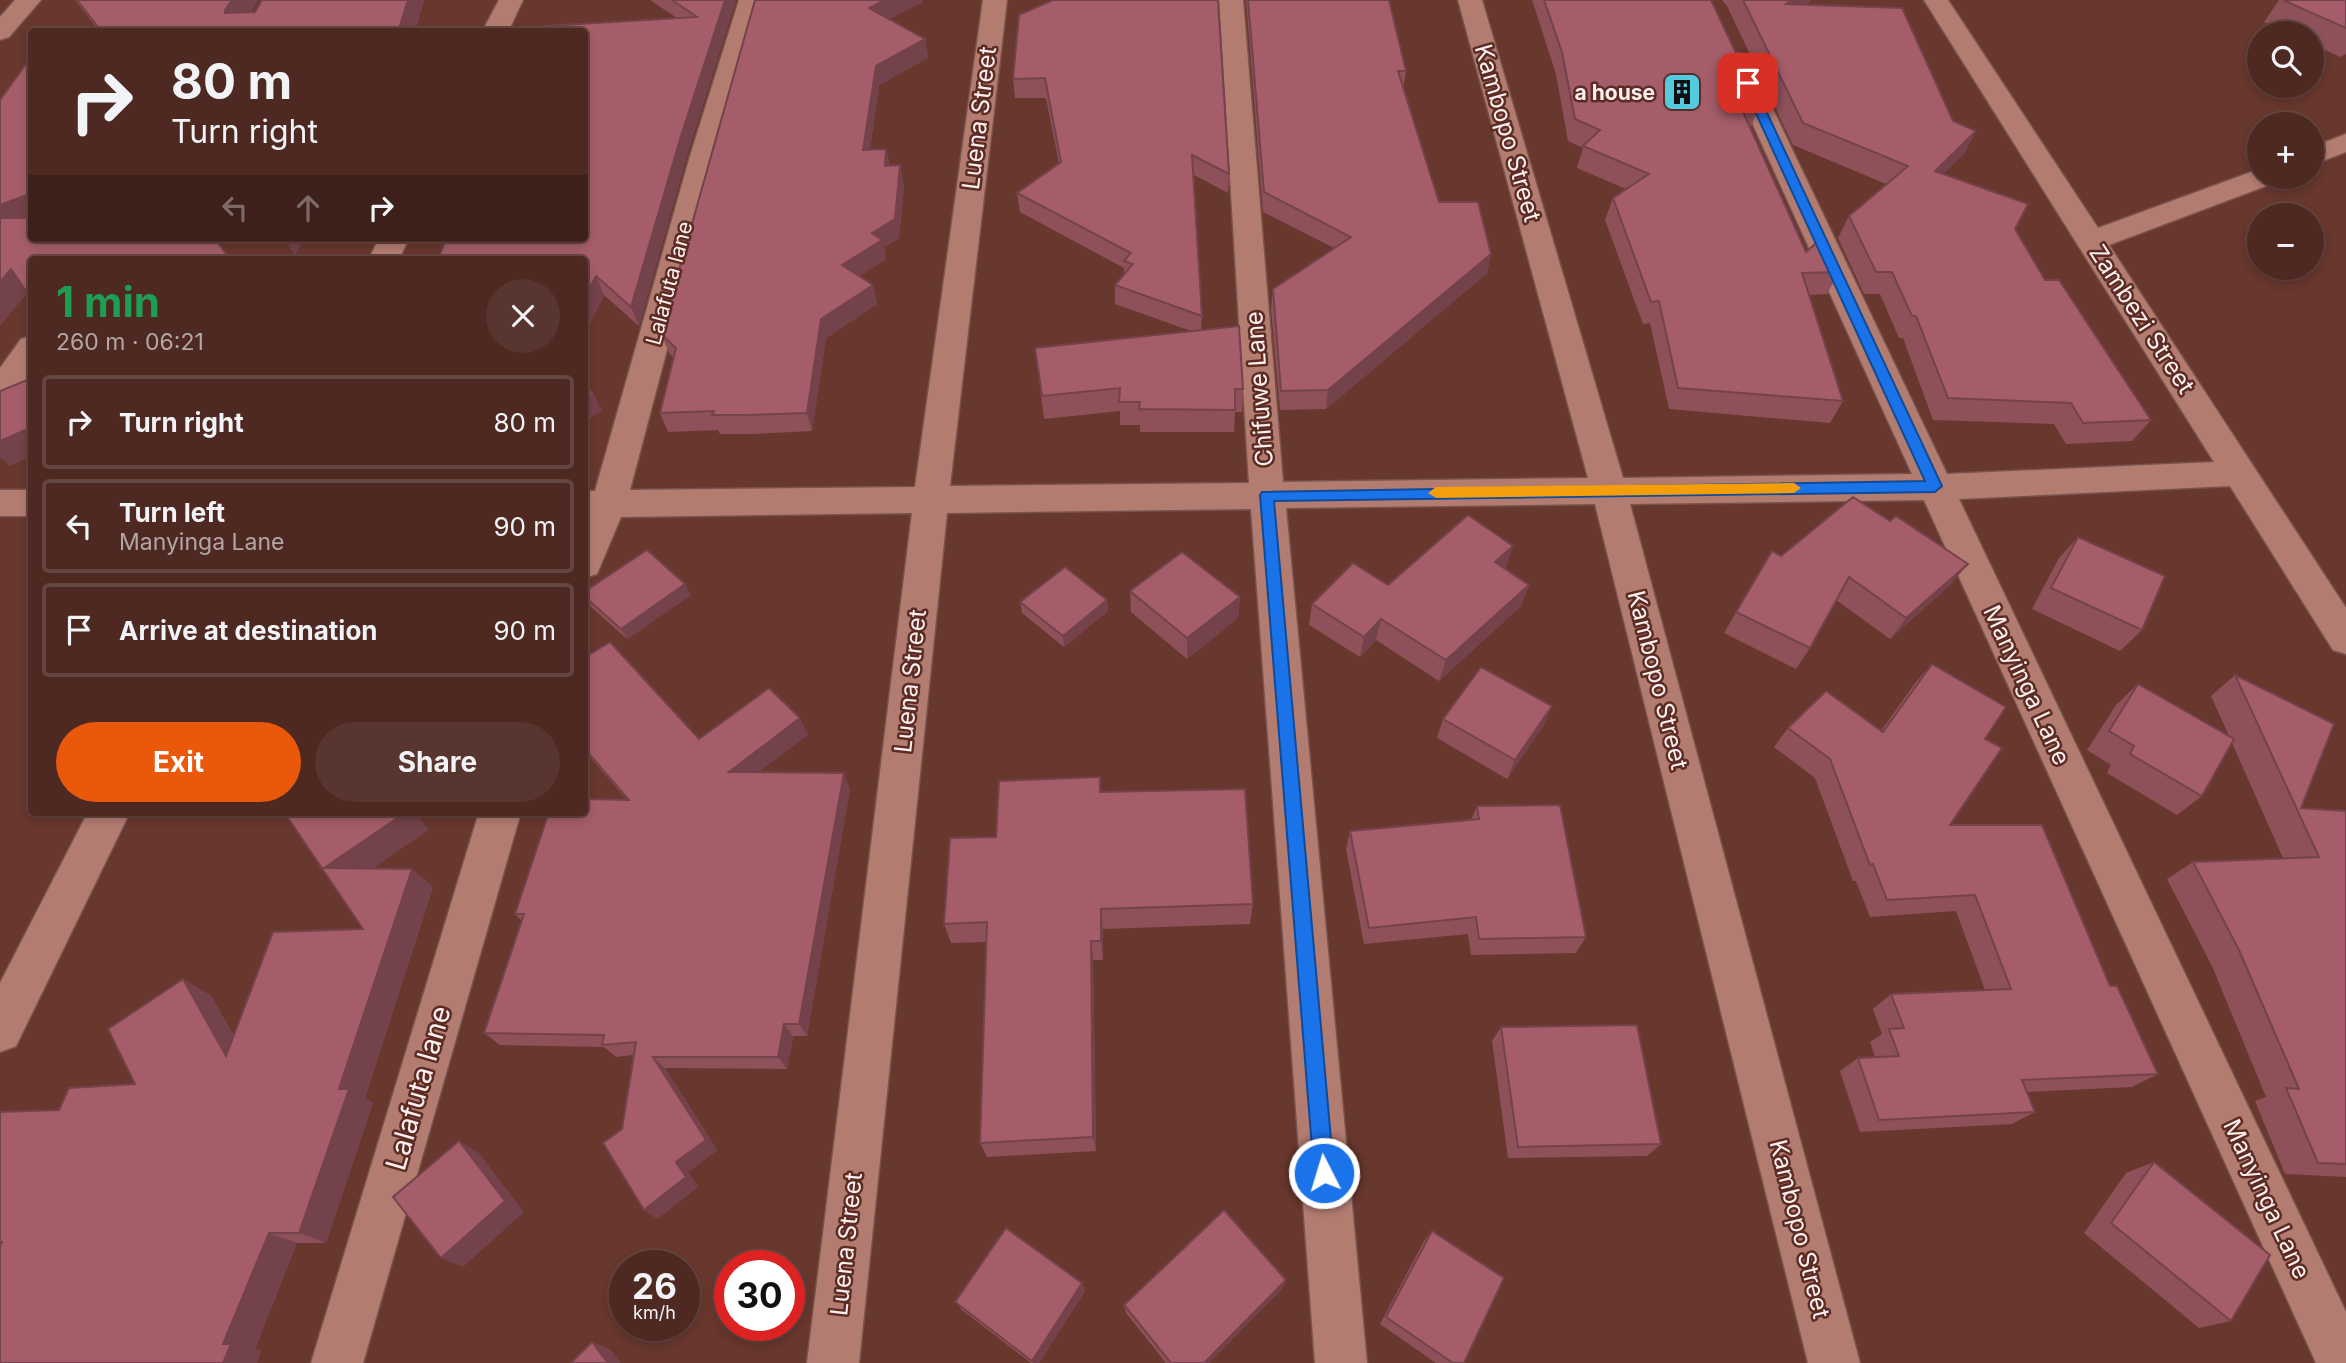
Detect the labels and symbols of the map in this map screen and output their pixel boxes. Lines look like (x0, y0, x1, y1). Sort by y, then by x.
street label: Kambopo Street (1469, 41, 1547, 225)
street label: Luena Street (956, 45, 1002, 191)
pin (1718, 53, 1778, 113)
building icon: a house (1661, 71, 1703, 113)
place label: a house (1575, 80, 1655, 105)
street label: Lalafuta lane (640, 218, 698, 348)
street label: Zambezi Street (2083, 239, 2201, 399)
street label: Chifuwe Lane (1239, 310, 1279, 468)
street label: Kambopo Street (1622, 588, 1694, 773)
street label: Manyinga Lane (1977, 601, 2077, 769)
street label: Luena Street (888, 608, 932, 754)
street label: Lalafuta lane (378, 1002, 458, 1174)
street label: Manyinga Lane (2217, 1115, 2317, 1283)
position arrow (1287, 1136, 1361, 1210)
street label: Kambopo Street (1764, 1137, 1836, 1322)
street label: Luena Street (824, 1171, 868, 1317)
speed limit sign: 30 (714, 1250, 805, 1341)

